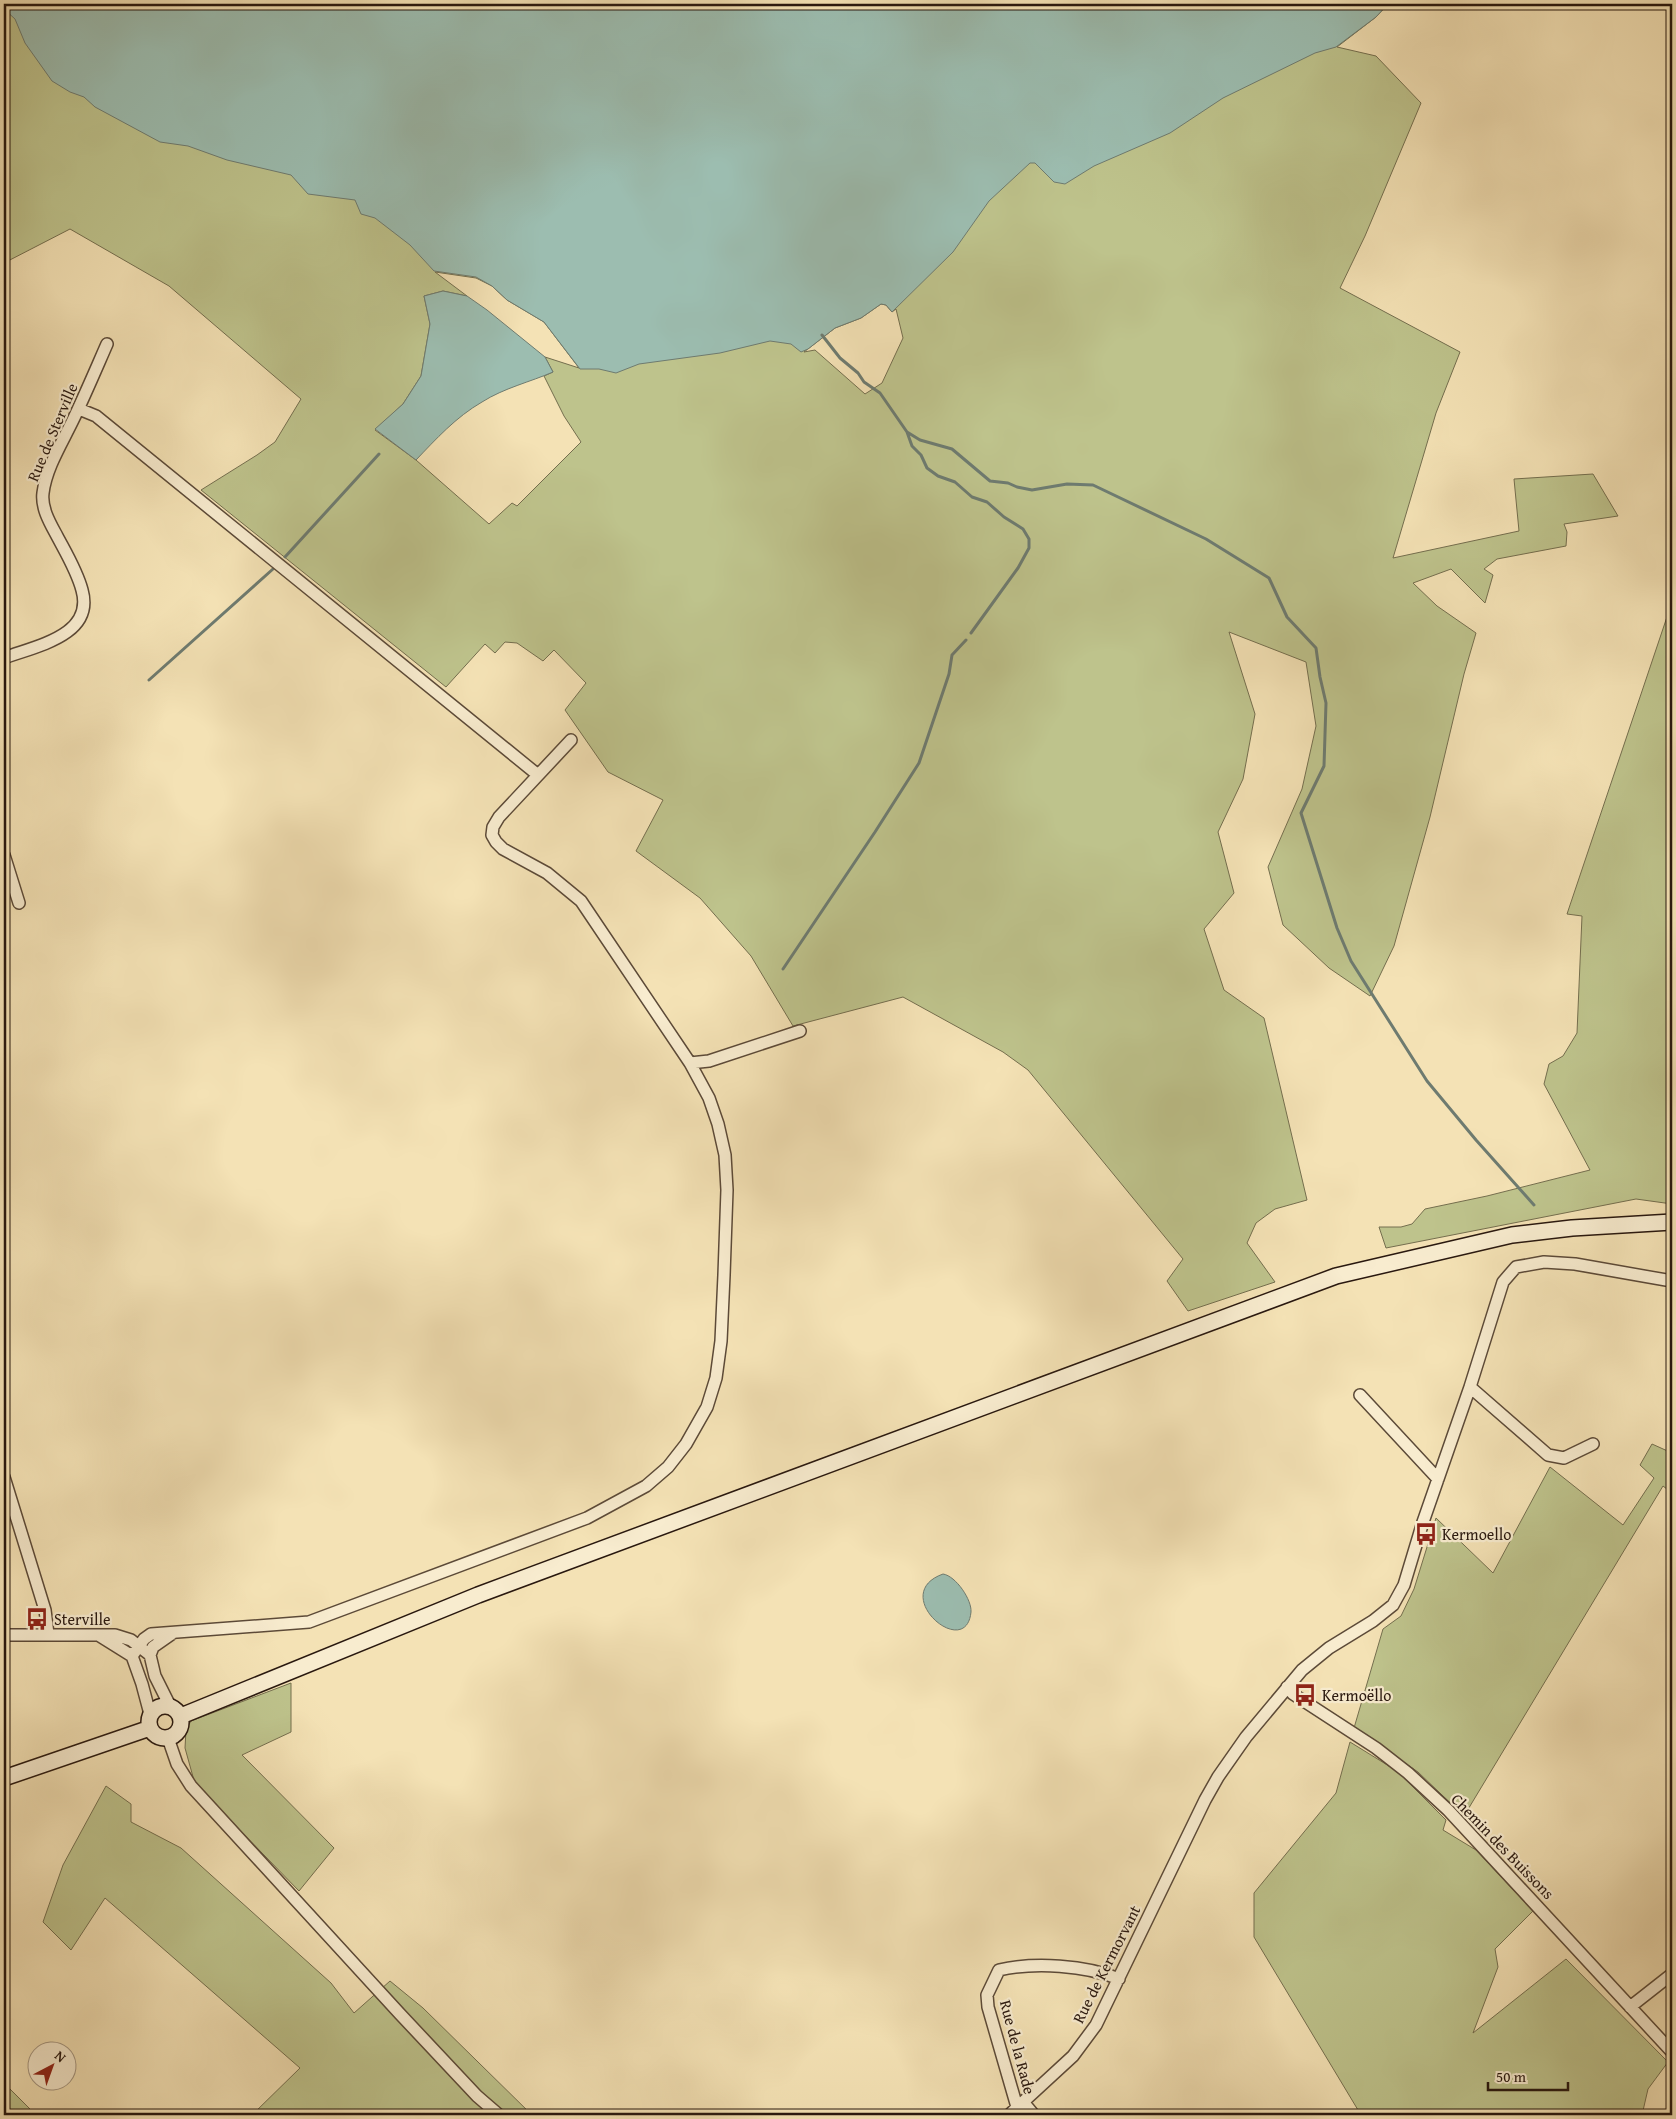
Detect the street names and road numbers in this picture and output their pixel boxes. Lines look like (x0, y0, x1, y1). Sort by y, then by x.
street label: Rue de Sterville (20, 379, 84, 485)
street label: Chemin des Buissons (1446, 1787, 1560, 1905)
street label: Rue de Kermorvant (1066, 1900, 1146, 2027)
street label: Rue de la Rade (994, 1997, 1042, 2097)

